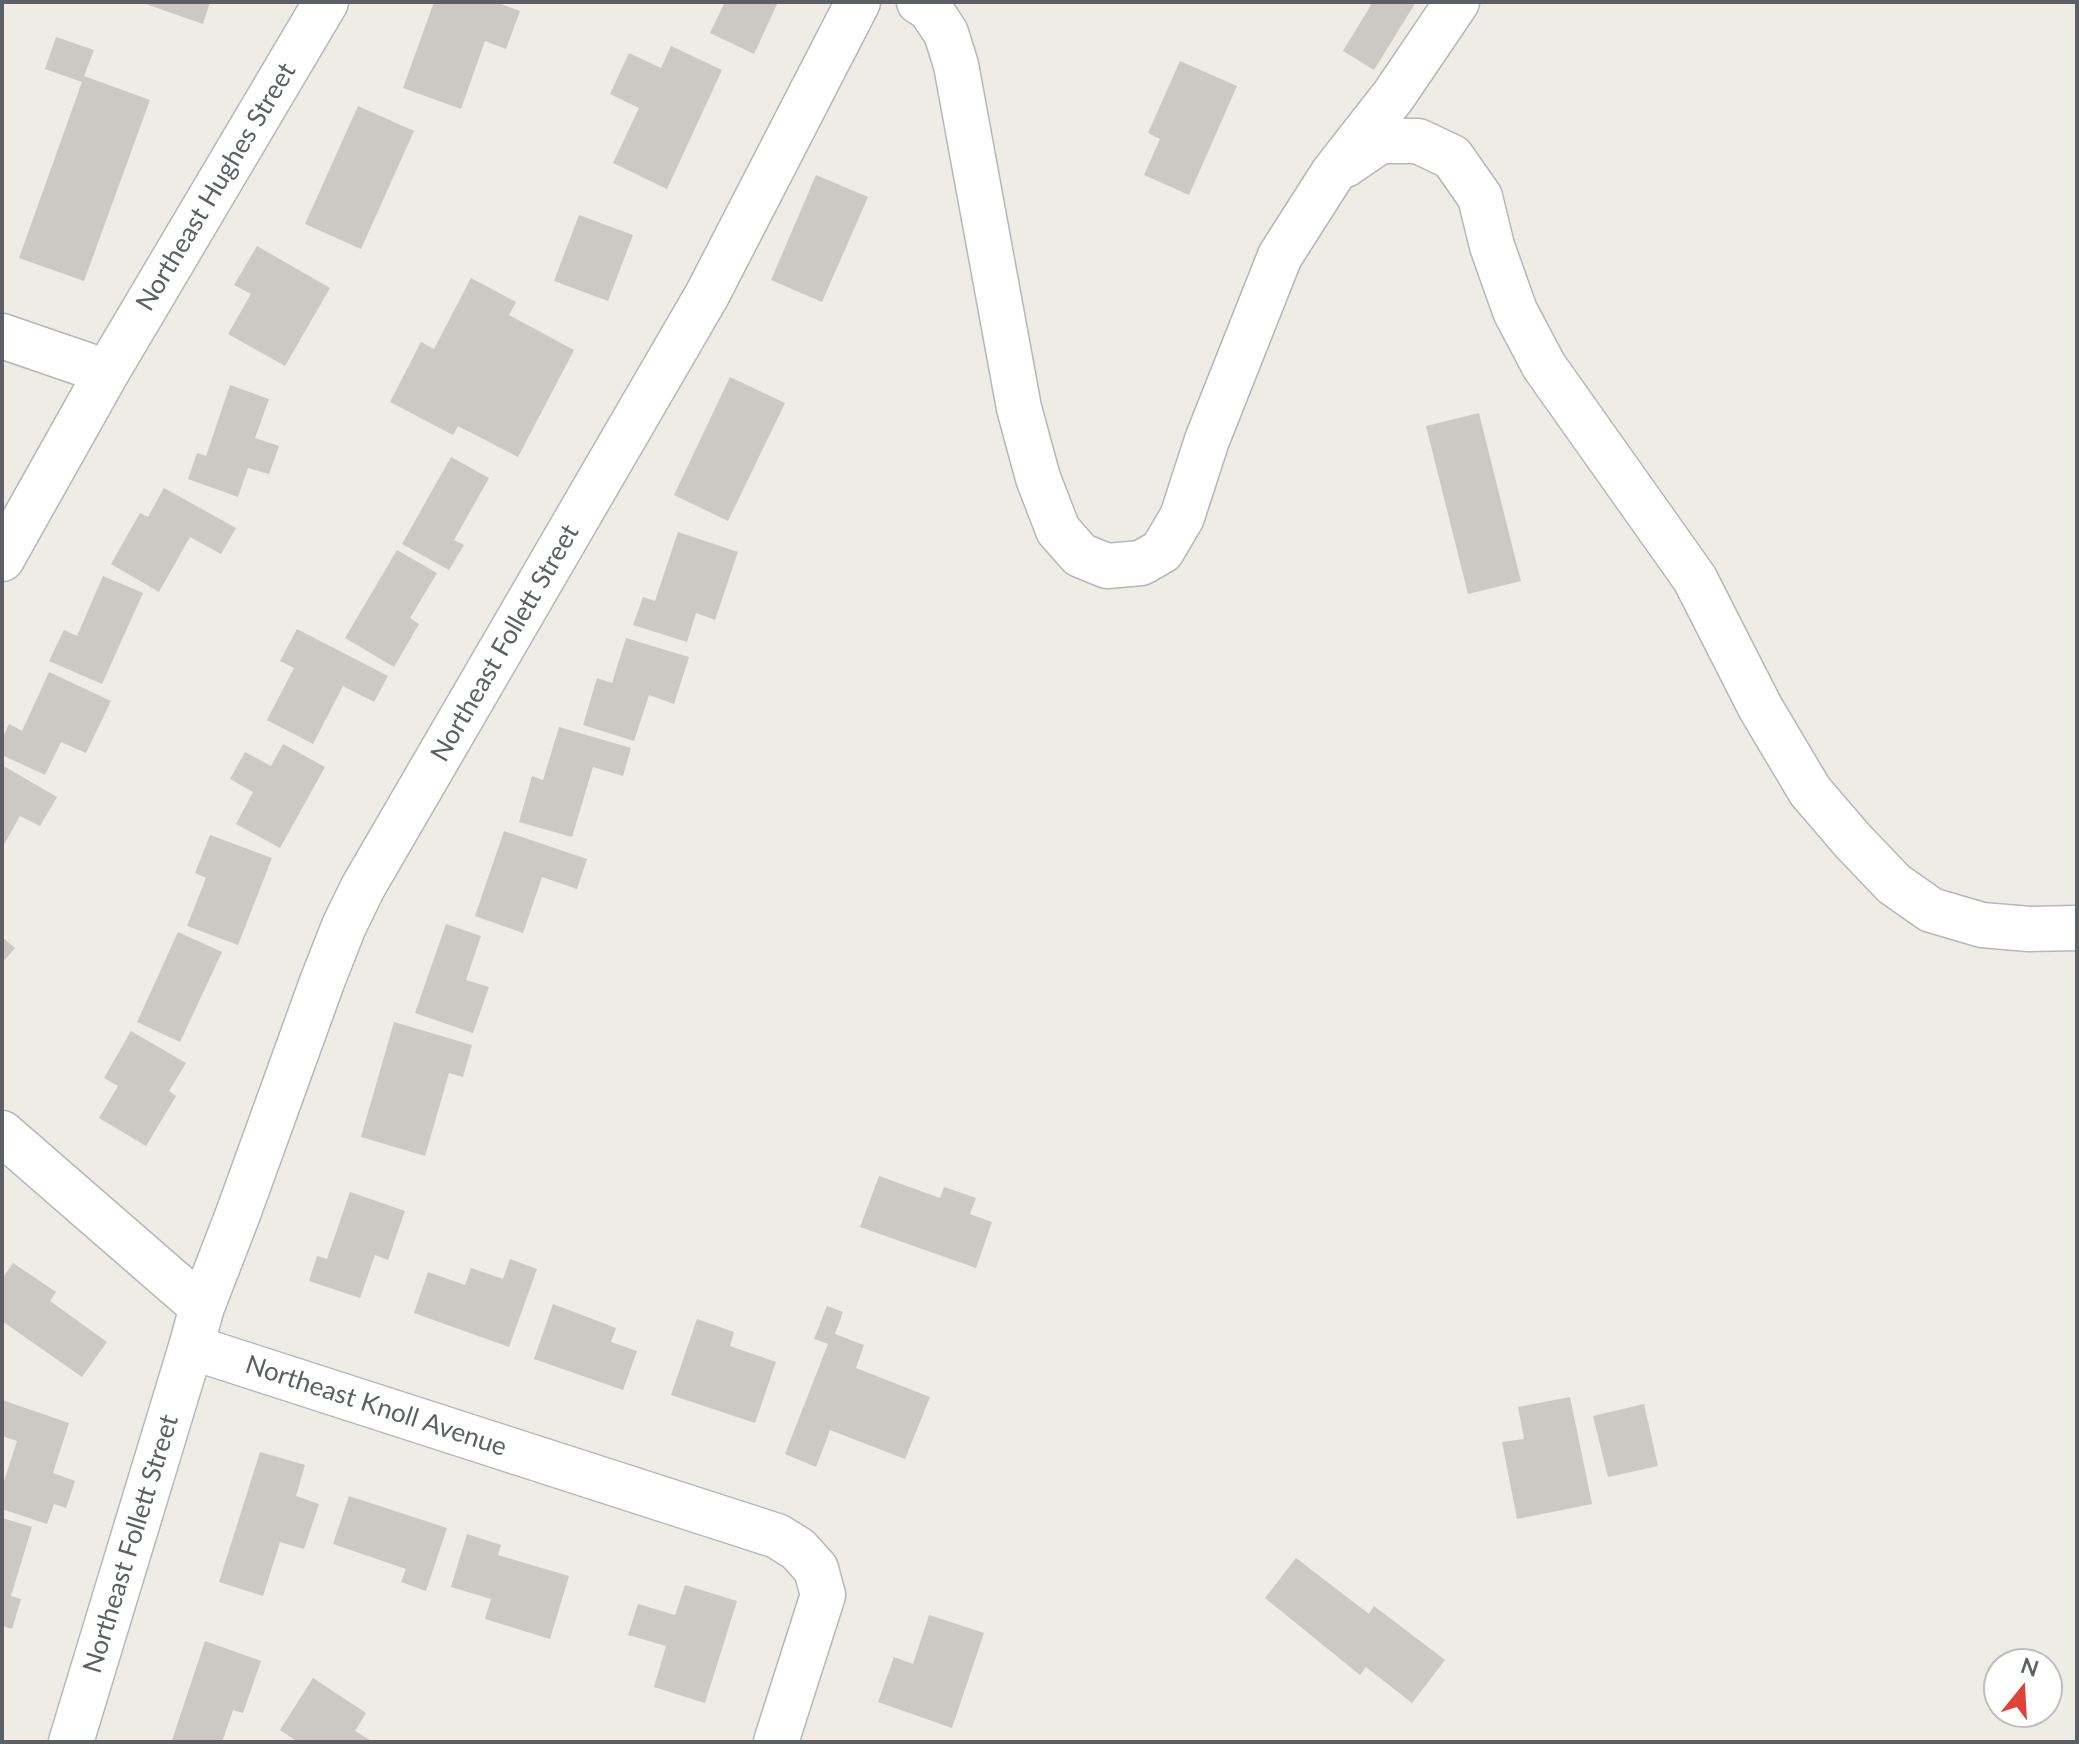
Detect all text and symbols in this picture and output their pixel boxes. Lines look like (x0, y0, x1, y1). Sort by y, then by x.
street label: Northeast Hughes Street (130, 57, 302, 317)
street label: Northeast Follett Street (424, 519, 586, 767)
street label: Northeast Knoll Avenue (241, 1349, 511, 1463)
street label: Northeast Follett Street (77, 1411, 185, 1677)
north arrow (1983, 1648, 2063, 1728)
text: N (2018, 1651, 2042, 1682)

